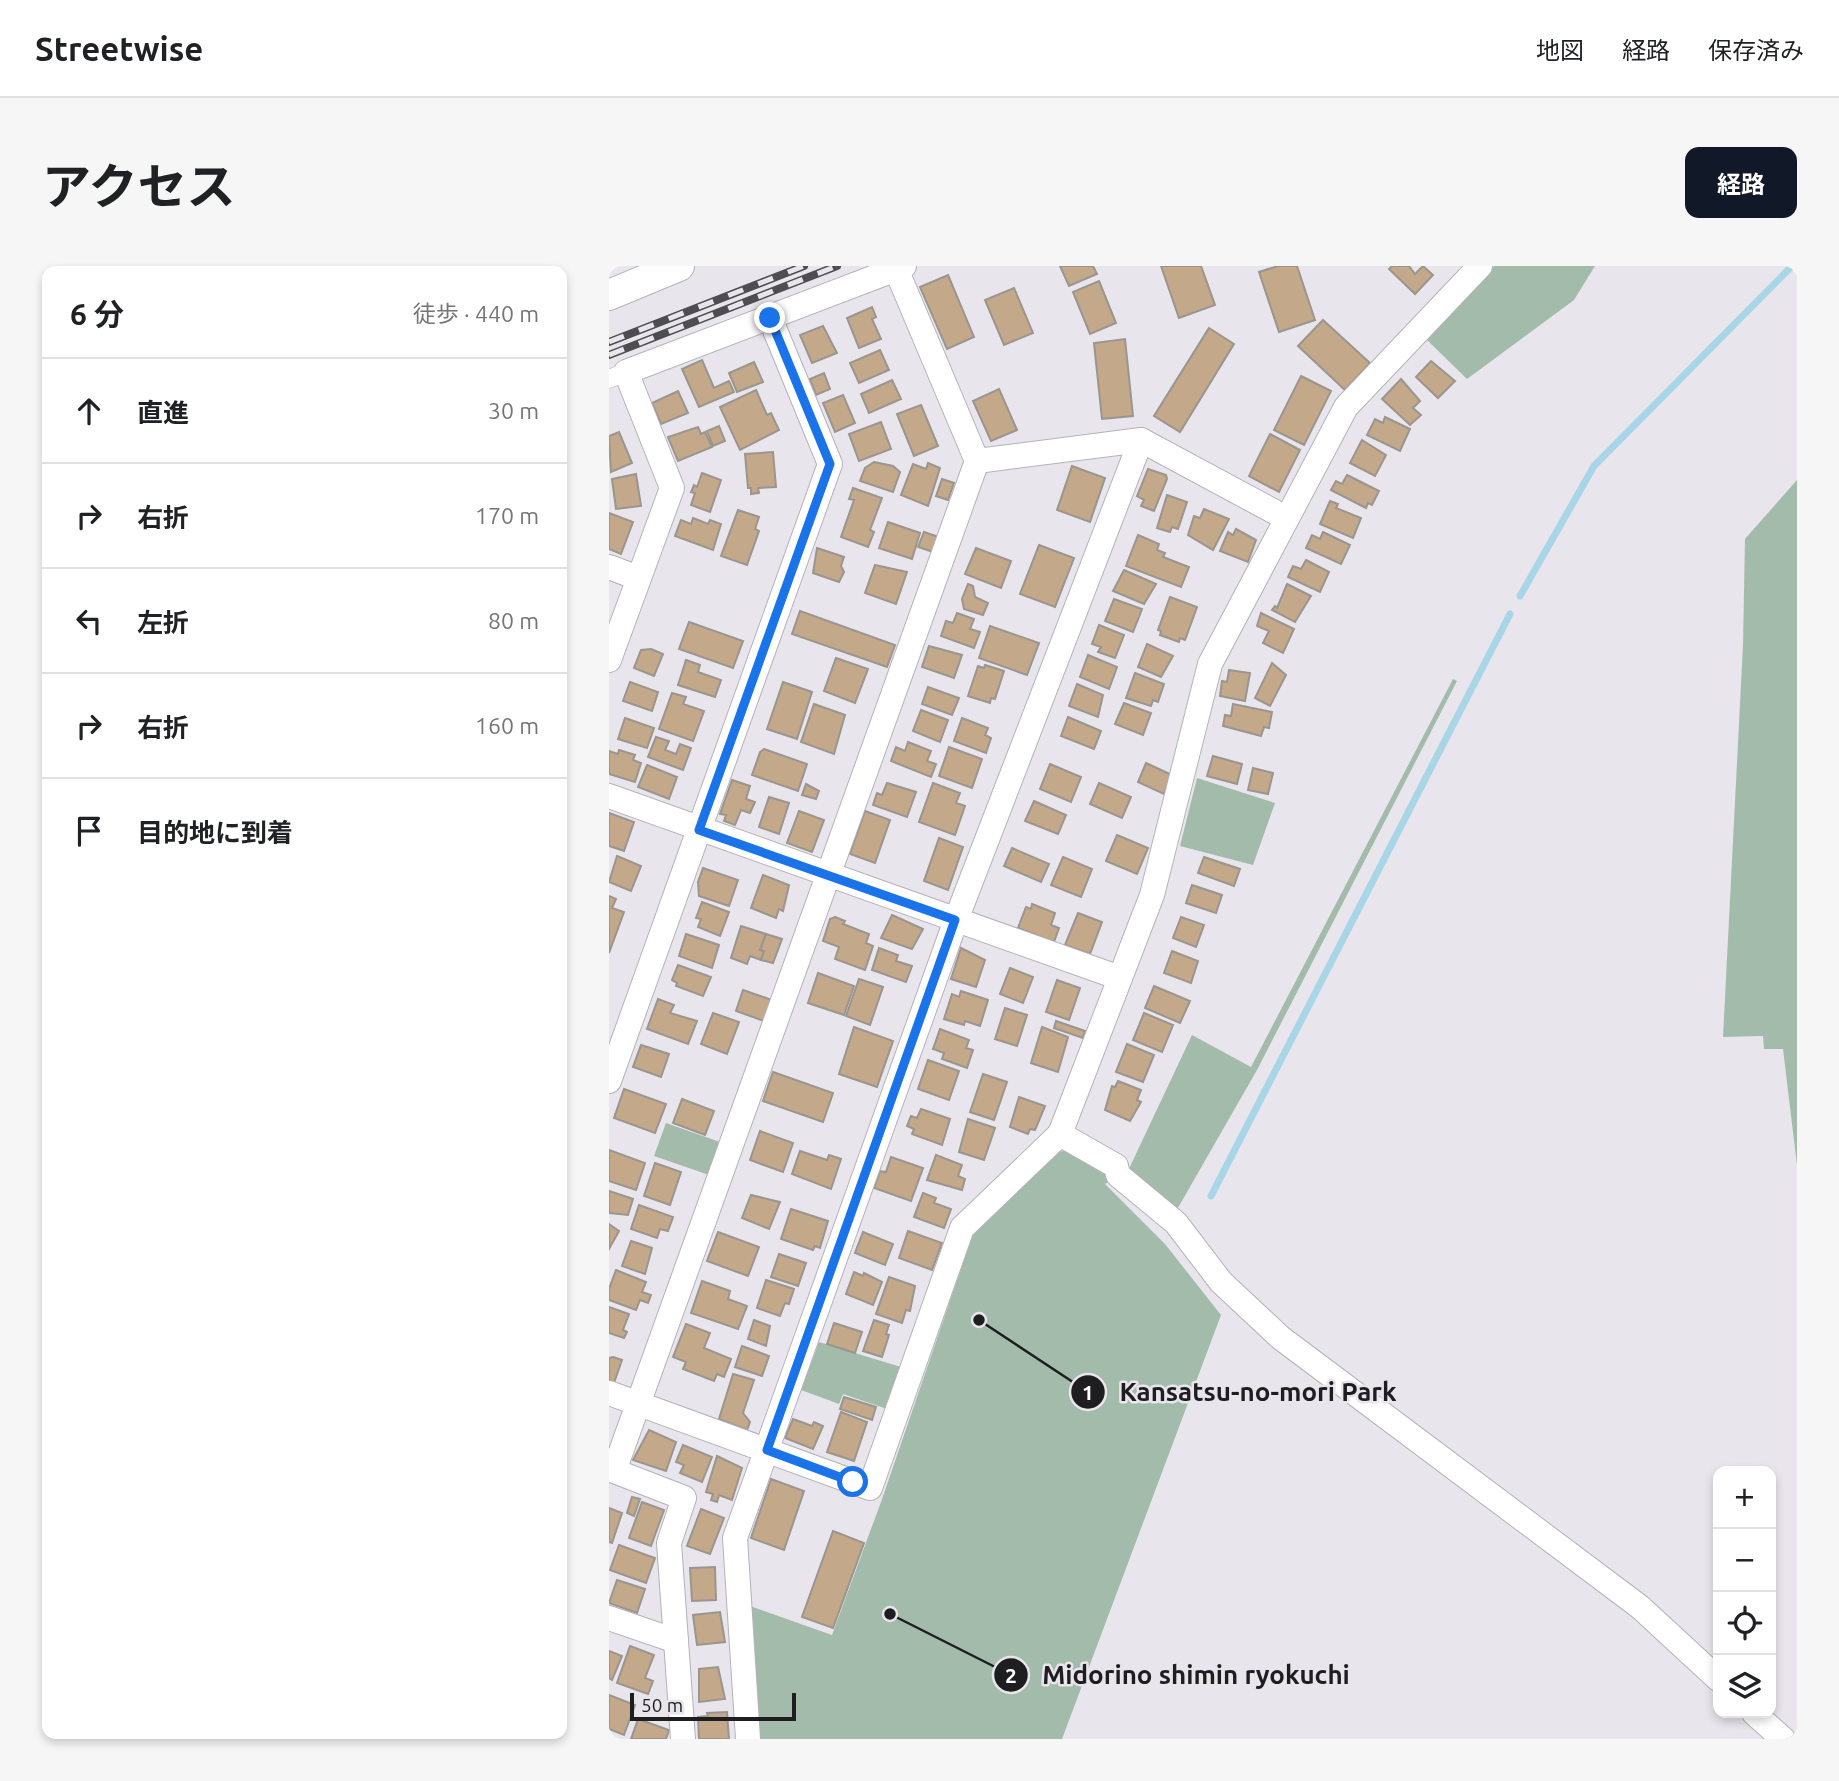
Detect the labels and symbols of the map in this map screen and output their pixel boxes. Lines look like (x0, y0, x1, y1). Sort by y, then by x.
route end (754, 302, 785, 333)
callout: Kansatsu-no-mori Park (1070, 1369, 1410, 1416)
text: Kansatsu-no-mori Park (1119, 1377, 1397, 1406)
text: 1 (1082, 1380, 1094, 1404)
route start (837, 1466, 868, 1497)
callout: Midorino shimin ryokuchi (993, 1652, 1364, 1699)
text: Midorino shimin ryokuchi (1042, 1660, 1350, 1689)
text: 2 (1005, 1663, 1017, 1687)
scale bar (630, 1690, 796, 1722)

